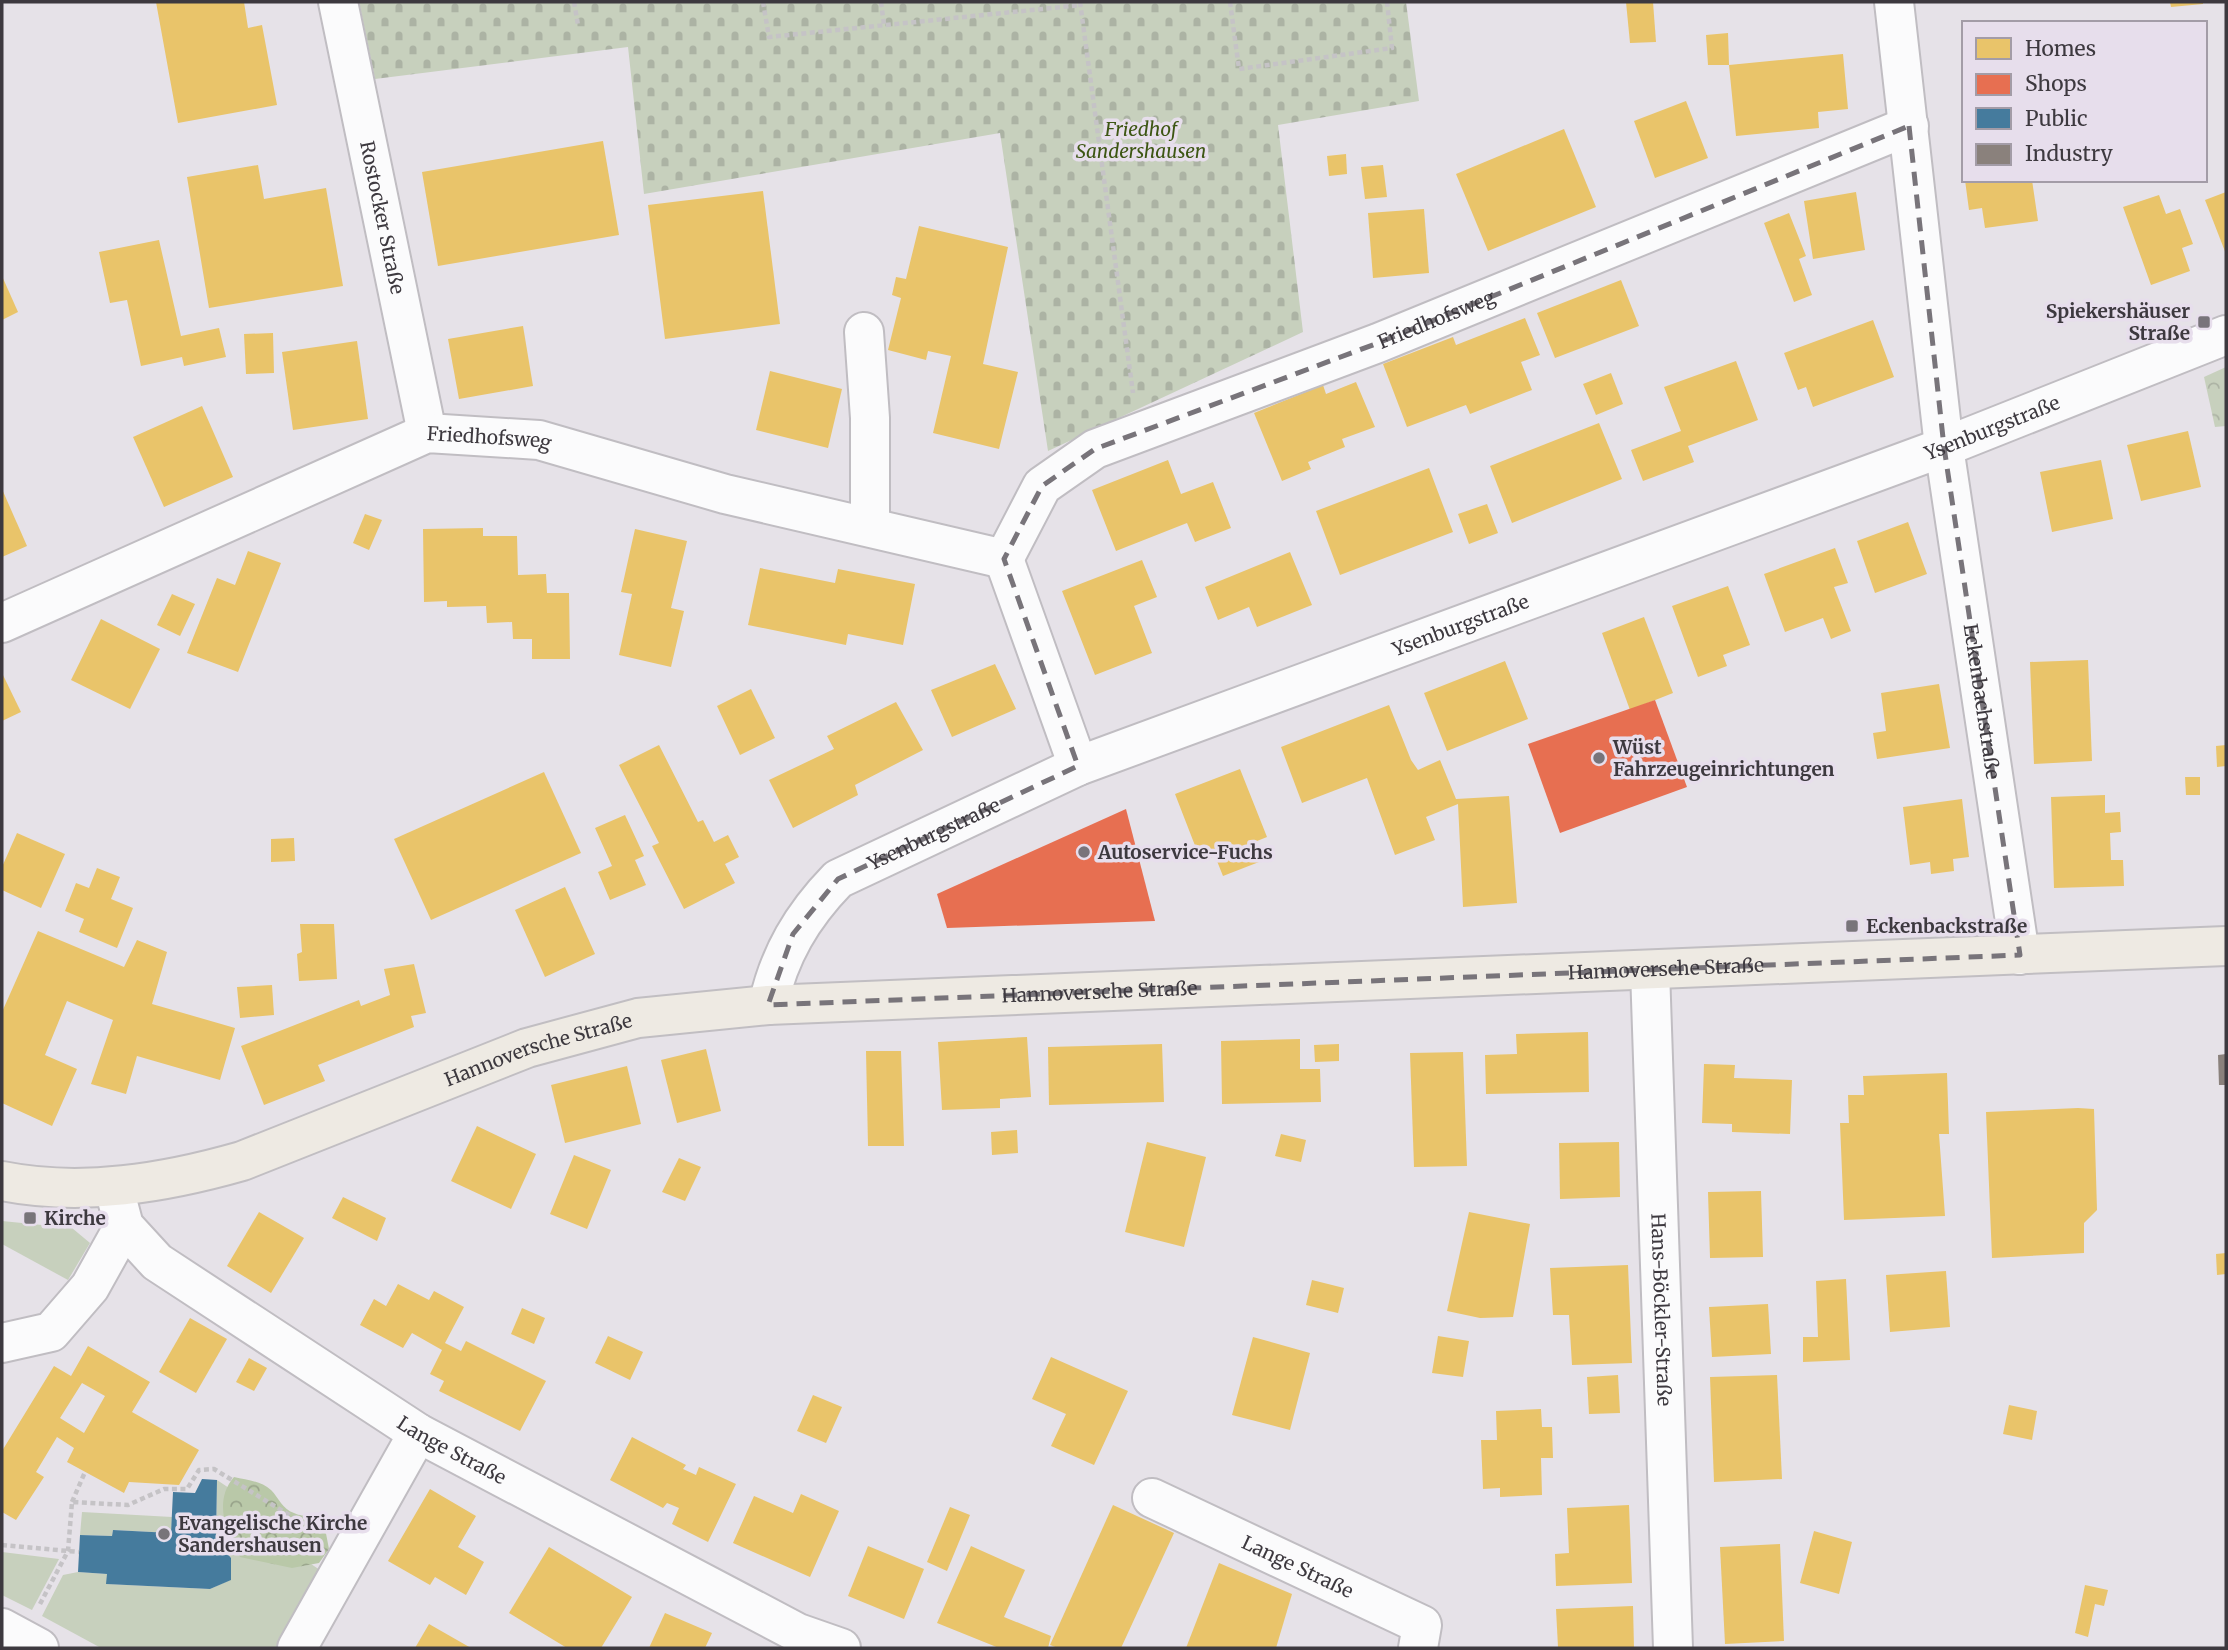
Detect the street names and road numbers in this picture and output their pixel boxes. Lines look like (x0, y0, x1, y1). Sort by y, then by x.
street label: Rostocker Straße (355, 139, 410, 296)
street label: Friedhofsweg (1374, 284, 1499, 354)
street label: Ysenburgstraße (1920, 390, 2063, 466)
street label: Friedhofsweg (426, 421, 555, 455)
street label: Ysenburgstraße (1388, 589, 1532, 662)
street label: Eckenbachstraße (1959, 622, 2006, 781)
street label: Ysenburgstraße (863, 792, 1004, 876)
street label: Hannoversche Straße (1568, 953, 1764, 985)
street label: Hannoversche Straße (1001, 976, 1198, 1008)
street label: Hannoversche Straße (441, 1008, 635, 1091)
street label: Hans-Böckler-Straße (1646, 1213, 1677, 1407)
street label: Lange Straße (393, 1411, 510, 1489)
street label: Lange Straße (1238, 1530, 1357, 1603)

